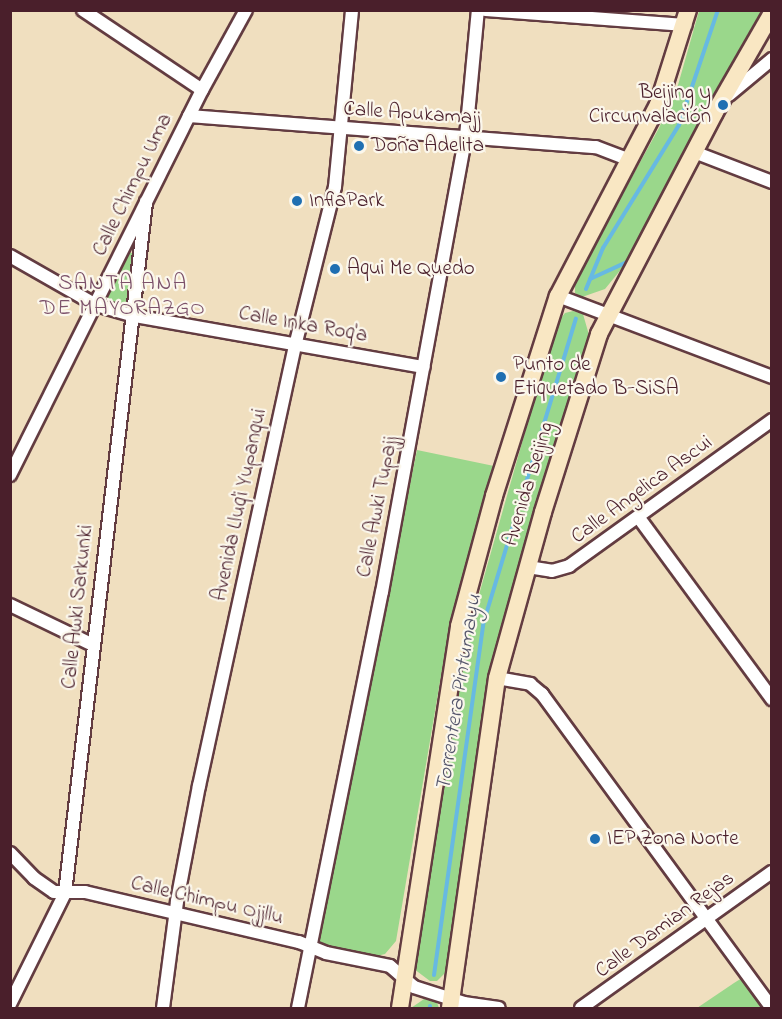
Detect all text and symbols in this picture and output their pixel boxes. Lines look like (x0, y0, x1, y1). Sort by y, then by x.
place label: Beijing y Circunvalación (589, 80, 711, 130)
street label: Calle Apukamajj (343, 97, 481, 131)
marker: Beijing y Circunvalación (716, 98, 730, 112)
street label: Calle Chimpu Uma (88, 110, 178, 260)
place label: Doña Adelita (371, 133, 484, 159)
marker: Doña Adelita (352, 139, 366, 153)
place label: InflaPark (309, 188, 384, 214)
marker: InflaPark (290, 194, 304, 208)
place label: Aqui Me Quedo (347, 256, 475, 282)
marker: Aqui Me Quedo (328, 262, 342, 276)
district label: SANTA ANA DE MAYORAZGO (40, 271, 206, 322)
street label: Calle Inka Roq'a (237, 301, 369, 349)
place label: Punto de Etiquetado B-SiSA (513, 352, 679, 402)
marker: Punto de Etiquetado B-SiSA (494, 370, 508, 384)
street label: Avenida Lluq'i Yupanqui (207, 407, 273, 603)
street label: Avenida Beijing (498, 419, 560, 549)
street label: Calle Angelica Ascui (566, 430, 718, 550)
street label: Calle Awki Tupajj (352, 434, 404, 580)
street label: Calle Awki Sarkunki (57, 524, 99, 690)
water label: Torrentera Pintumayu (431, 593, 489, 793)
place label: IEP Zona Norte (607, 826, 739, 852)
marker: IEP Zona Norte (588, 832, 602, 846)
street label: Calle Damian Rejas (591, 866, 739, 984)
street label: Calle Chimpu Ojjllu (128, 871, 286, 931)

